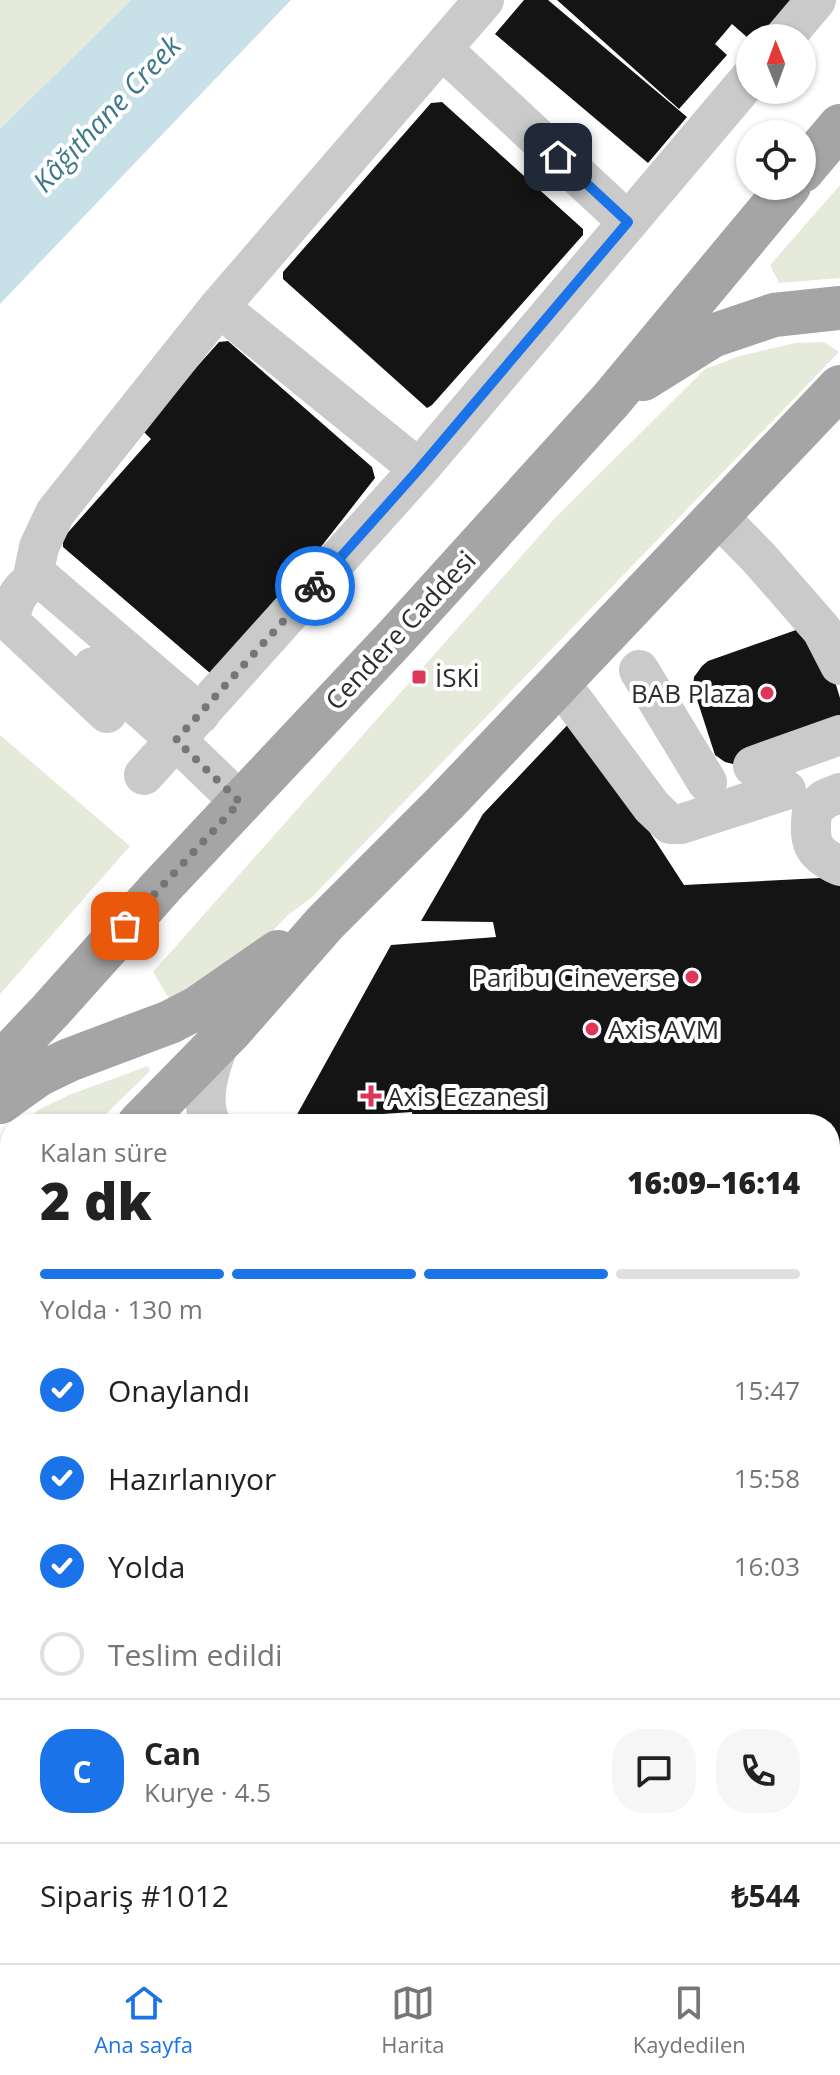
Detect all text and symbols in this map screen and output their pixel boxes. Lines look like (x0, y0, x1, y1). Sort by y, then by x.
north arrow (736, 24, 816, 104)
map controls (736, 24, 816, 200)
water label: Kâğıthane Creek (24, 26, 189, 199)
button: locate (736, 120, 816, 200)
pin (524, 123, 592, 191)
icon: home (536, 135, 580, 179)
street label: Cendere Caddesi (317, 543, 483, 717)
courier (275, 546, 355, 626)
icon: bike (293, 564, 337, 608)
place label: İSKİ (435, 659, 480, 695)
marker: İSKİ (410, 668, 428, 686)
place label: BAB Plaza (631, 675, 751, 711)
marker: BAB Plaza (758, 684, 776, 702)
pin (91, 892, 159, 960)
icon: bag (103, 904, 147, 948)
place label: Paribu Cineverse (471, 959, 676, 995)
marker: Paribu Cineverse (683, 968, 701, 986)
place label: Axis AVM (608, 1011, 719, 1047)
marker: Axis AVM (583, 1020, 601, 1038)
place label: Axis Eczanesi (387, 1078, 546, 1114)
marker: Axis Eczanesi (362, 1087, 380, 1105)
text: Kalan süre (40, 1134, 168, 1170)
text: 16:09–16:14 (627, 1162, 800, 1203)
text: 2 dk (40, 1164, 152, 1235)
text: Yolda · 130 m (40, 1291, 203, 1327)
icon: check (40, 1368, 84, 1412)
text: Onaylandı (108, 1370, 250, 1411)
text: 15:47 (734, 1372, 800, 1408)
icon: check (40, 1456, 84, 1500)
text: Hazırlanıyor (108, 1458, 276, 1499)
text: 15:58 (734, 1460, 800, 1496)
icon: check (40, 1544, 84, 1588)
text: Yolda (108, 1546, 185, 1587)
text: 16:03 (734, 1548, 800, 1584)
text: Teslim edildi (108, 1634, 283, 1675)
button: chat (612, 1729, 696, 1813)
button: phone (716, 1729, 800, 1813)
text: Can (144, 1733, 201, 1774)
text: C (72, 1751, 92, 1792)
text: Kurye · 4.5 (144, 1774, 271, 1810)
text: Sipariş #1012 (40, 1875, 229, 1916)
text: ₺544 (731, 1875, 800, 1916)
tab: Ana sayfa (94, 1981, 193, 2059)
tab: Harita (381, 1981, 444, 2059)
tab: Kaydedilen (633, 1981, 746, 2059)

